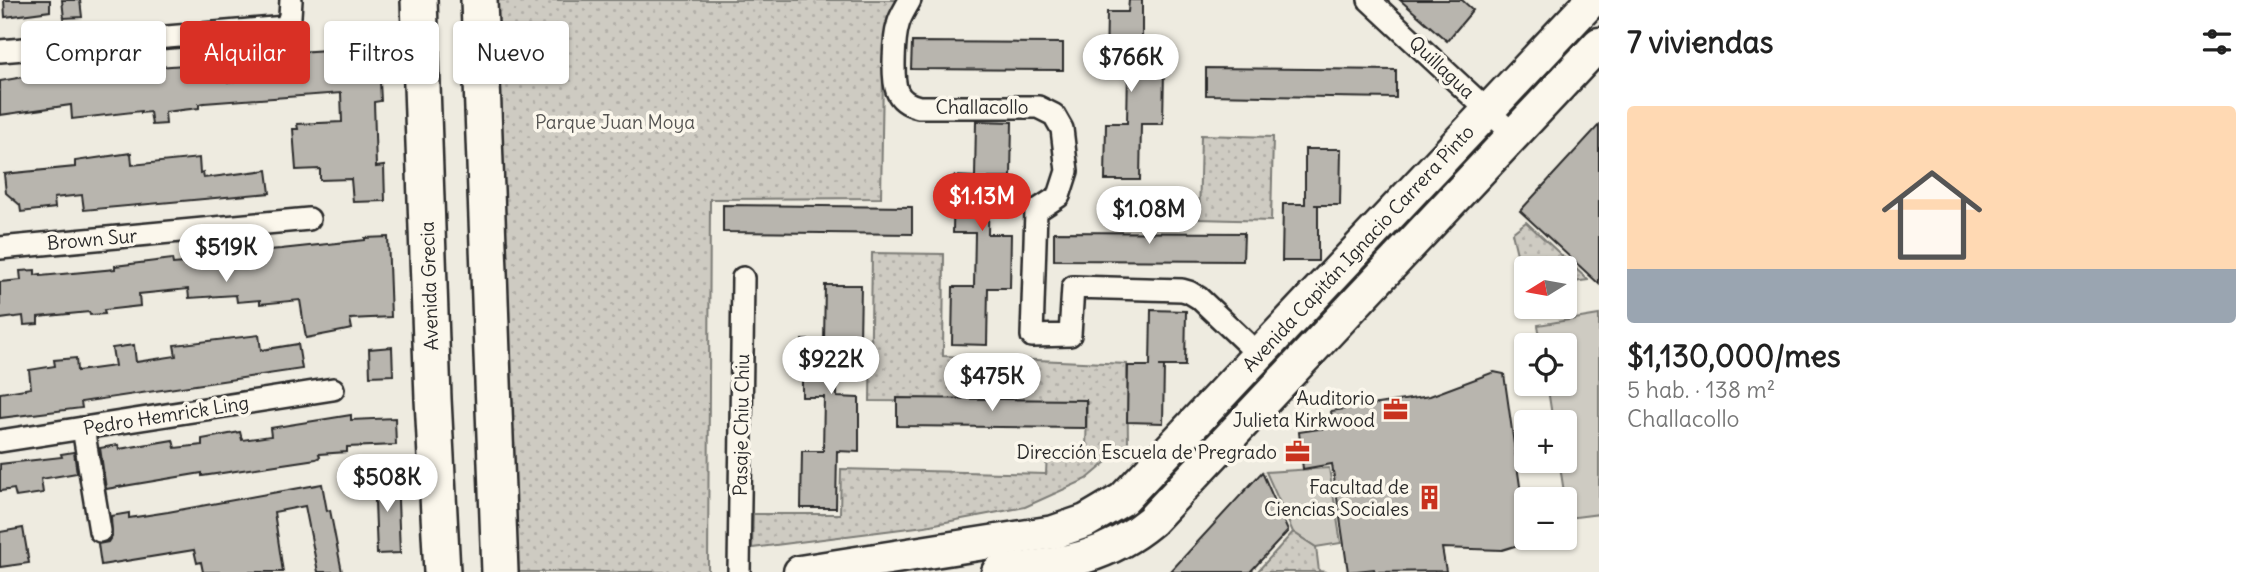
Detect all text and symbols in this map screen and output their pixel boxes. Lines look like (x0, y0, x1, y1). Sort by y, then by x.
chip: Comprar (21, 21, 166, 84)
chip: Alquilar (180, 21, 310, 84)
chip: Filtros (324, 21, 439, 84)
chip: Nuevo (453, 21, 569, 84)
text: 7 viviendas (1627, 23, 1773, 61)
icon: filters (2198, 23, 2236, 61)
street label: Quillagua (1404, 30, 1480, 104)
pin: $766K (1082, 34, 1180, 94)
text: $766K (1099, 42, 1163, 71)
street label: Challacollo (936, 95, 1028, 119)
park label: Parque Juan Moya (535, 110, 695, 134)
street label: Avenida Capitán Ignacio Carrera Pinto (1237, 120, 1479, 376)
icon: home (1869, 152, 1995, 278)
pin: $1.13M (925, 174, 1039, 233)
text: $1.13M (949, 181, 1015, 210)
pin: $1.08M (1092, 187, 1206, 246)
text: $1.08M (1112, 194, 1186, 223)
street label: Avenida Grecia (415, 221, 443, 351)
street label: Brown Sur (46, 223, 138, 255)
pin: $519K (177, 224, 275, 284)
text: $519K (195, 232, 257, 261)
north arrow (1514, 256, 1577, 318)
map controls (1514, 256, 1577, 550)
button: locate (1514, 333, 1577, 396)
pin: $922K (782, 336, 880, 396)
text: $1,130,000/mes (1627, 337, 1841, 375)
text: $922K (798, 344, 864, 373)
street label: Pasaje Chiu Chiu (728, 354, 754, 496)
pin: $475K (943, 354, 1041, 413)
text: $475K (960, 361, 1024, 390)
text: 5 hab. · 138 m² (1627, 375, 1775, 404)
place label: Auditorio Julieta Kirkwood (1233, 386, 1375, 432)
street label: Pedro Hemrick Ling (81, 390, 251, 440)
office icon: Auditorio Julieta Kirkwood (1381, 395, 1409, 423)
text: Challacollo (1627, 404, 1740, 433)
button: + (1514, 410, 1577, 473)
office icon: Dirección Escuela de Pregrado (1283, 438, 1311, 466)
place label: Dirección Escuela de Pregrado (1016, 440, 1277, 464)
pin: $508K (338, 454, 436, 514)
text: $508K (353, 462, 421, 491)
place label: Facultad de Ciencias Sociales (1264, 475, 1409, 521)
building icon: Facultad de Ciencias Sociales (1415, 484, 1443, 512)
button: − (1514, 487, 1577, 550)

